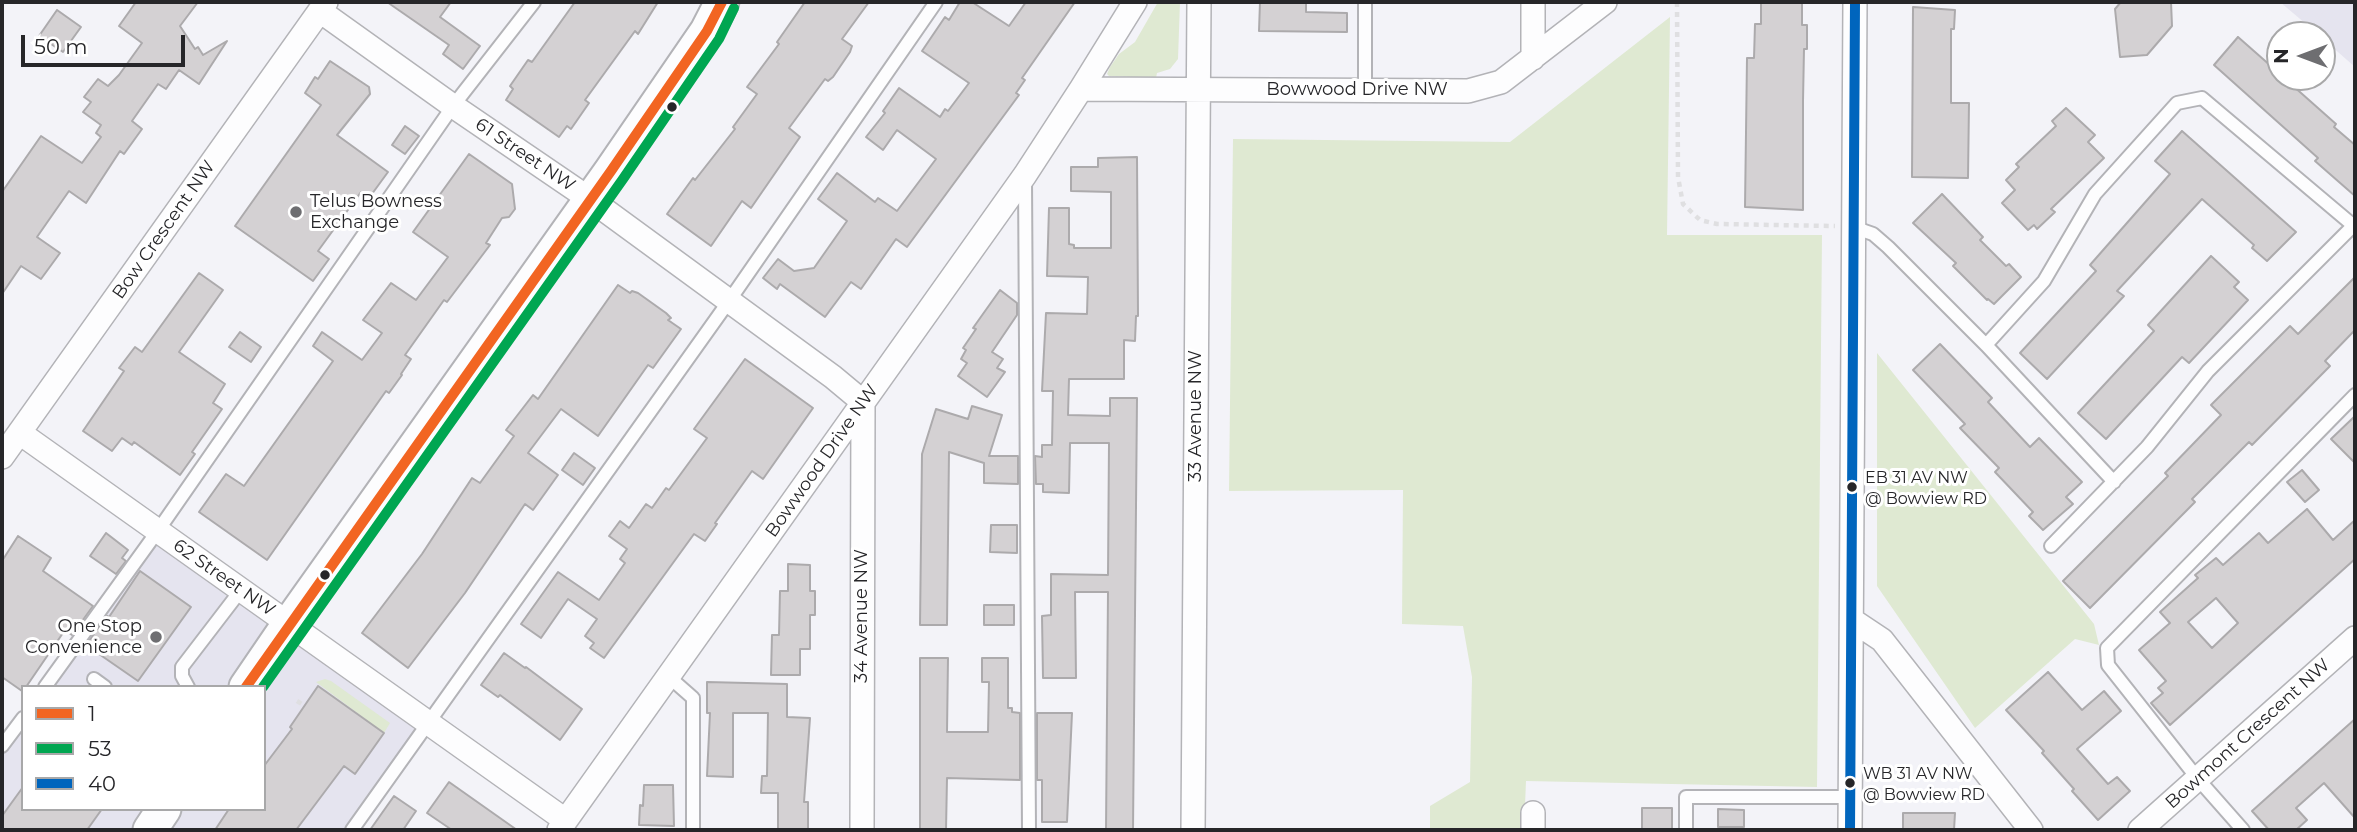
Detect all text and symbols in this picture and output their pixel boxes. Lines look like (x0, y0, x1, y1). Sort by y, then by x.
scale bar (24, 21, 189, 65)
north arrow (2266, 21, 2336, 91)
text: 50 m (34, 34, 88, 59)
text: N (2270, 48, 2293, 64)
street label: Bowwood Drive NW (1266, 79, 1448, 101)
unlabelled marker (665, 100, 679, 114)
street label: 61 Street NW (471, 114, 579, 196)
street label: Bow Crescent NW (108, 157, 220, 303)
place label: Telus Bowness Exchange (310, 191, 442, 234)
marker: Telus Bowness Exchange (288, 204, 304, 220)
street label: 33 Avenue NW (1185, 350, 1207, 482)
street label: Bowwood Drive NW (761, 380, 883, 542)
place label: EB 31 AV NW @ Bowview RD (1865, 468, 1987, 506)
marker: EB 31 AV NW @ Bowview RD (1845, 480, 1859, 494)
street label: 62 Street NW (169, 535, 279, 621)
street label: 34 Avenue NW (851, 549, 873, 683)
unlabelled marker (318, 568, 332, 582)
place label: One Stop Convenience (25, 616, 142, 658)
marker: One Stop Convenience (148, 629, 164, 645)
street label: Bowmont Crescent NW (2161, 654, 2335, 814)
legend (21, 685, 266, 811)
text: 1 (88, 701, 96, 726)
text: 53 (88, 736, 112, 761)
place label: WB 31 AV NW @ Bowview RD (1863, 764, 1985, 802)
text: 40 (88, 771, 116, 796)
marker: WB 31 AV NW @ Bowview RD (1843, 776, 1857, 790)

